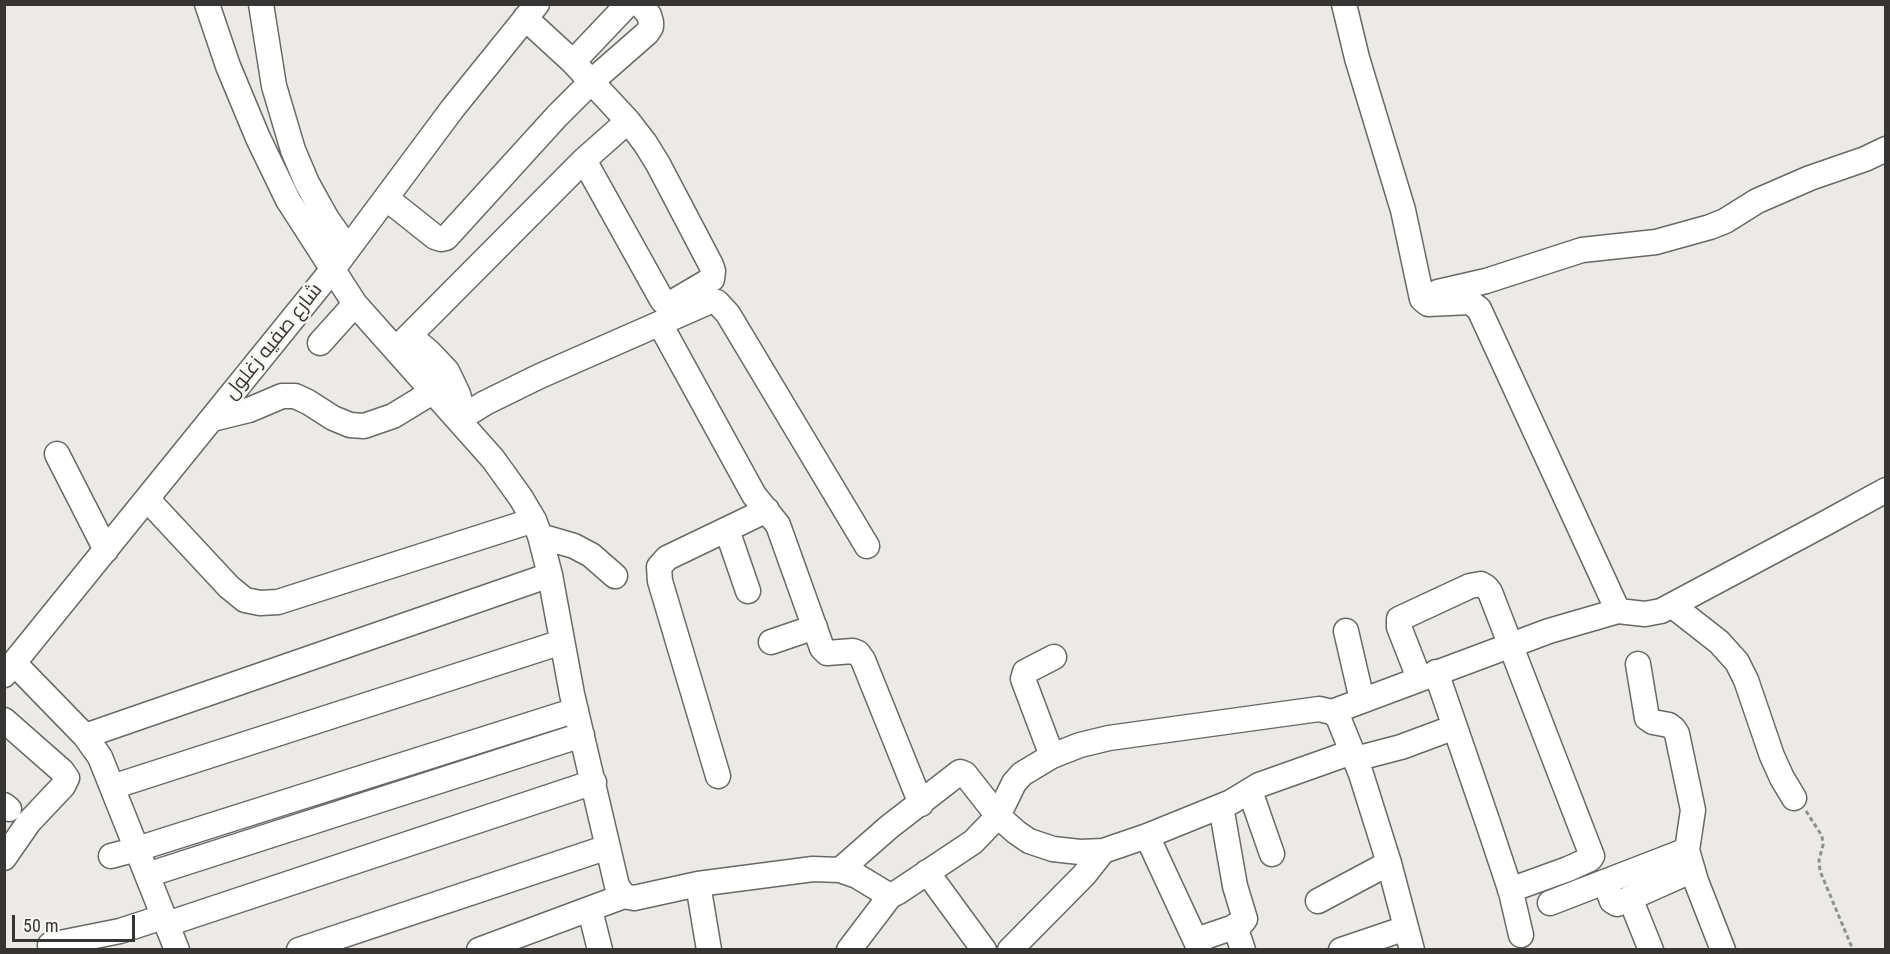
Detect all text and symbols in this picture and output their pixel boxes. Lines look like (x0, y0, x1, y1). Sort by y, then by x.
street label: شارع صفيه زغلول (220, 279, 328, 405)
scale bar (15, 903, 138, 941)
text: 50 m (23, 915, 58, 936)

